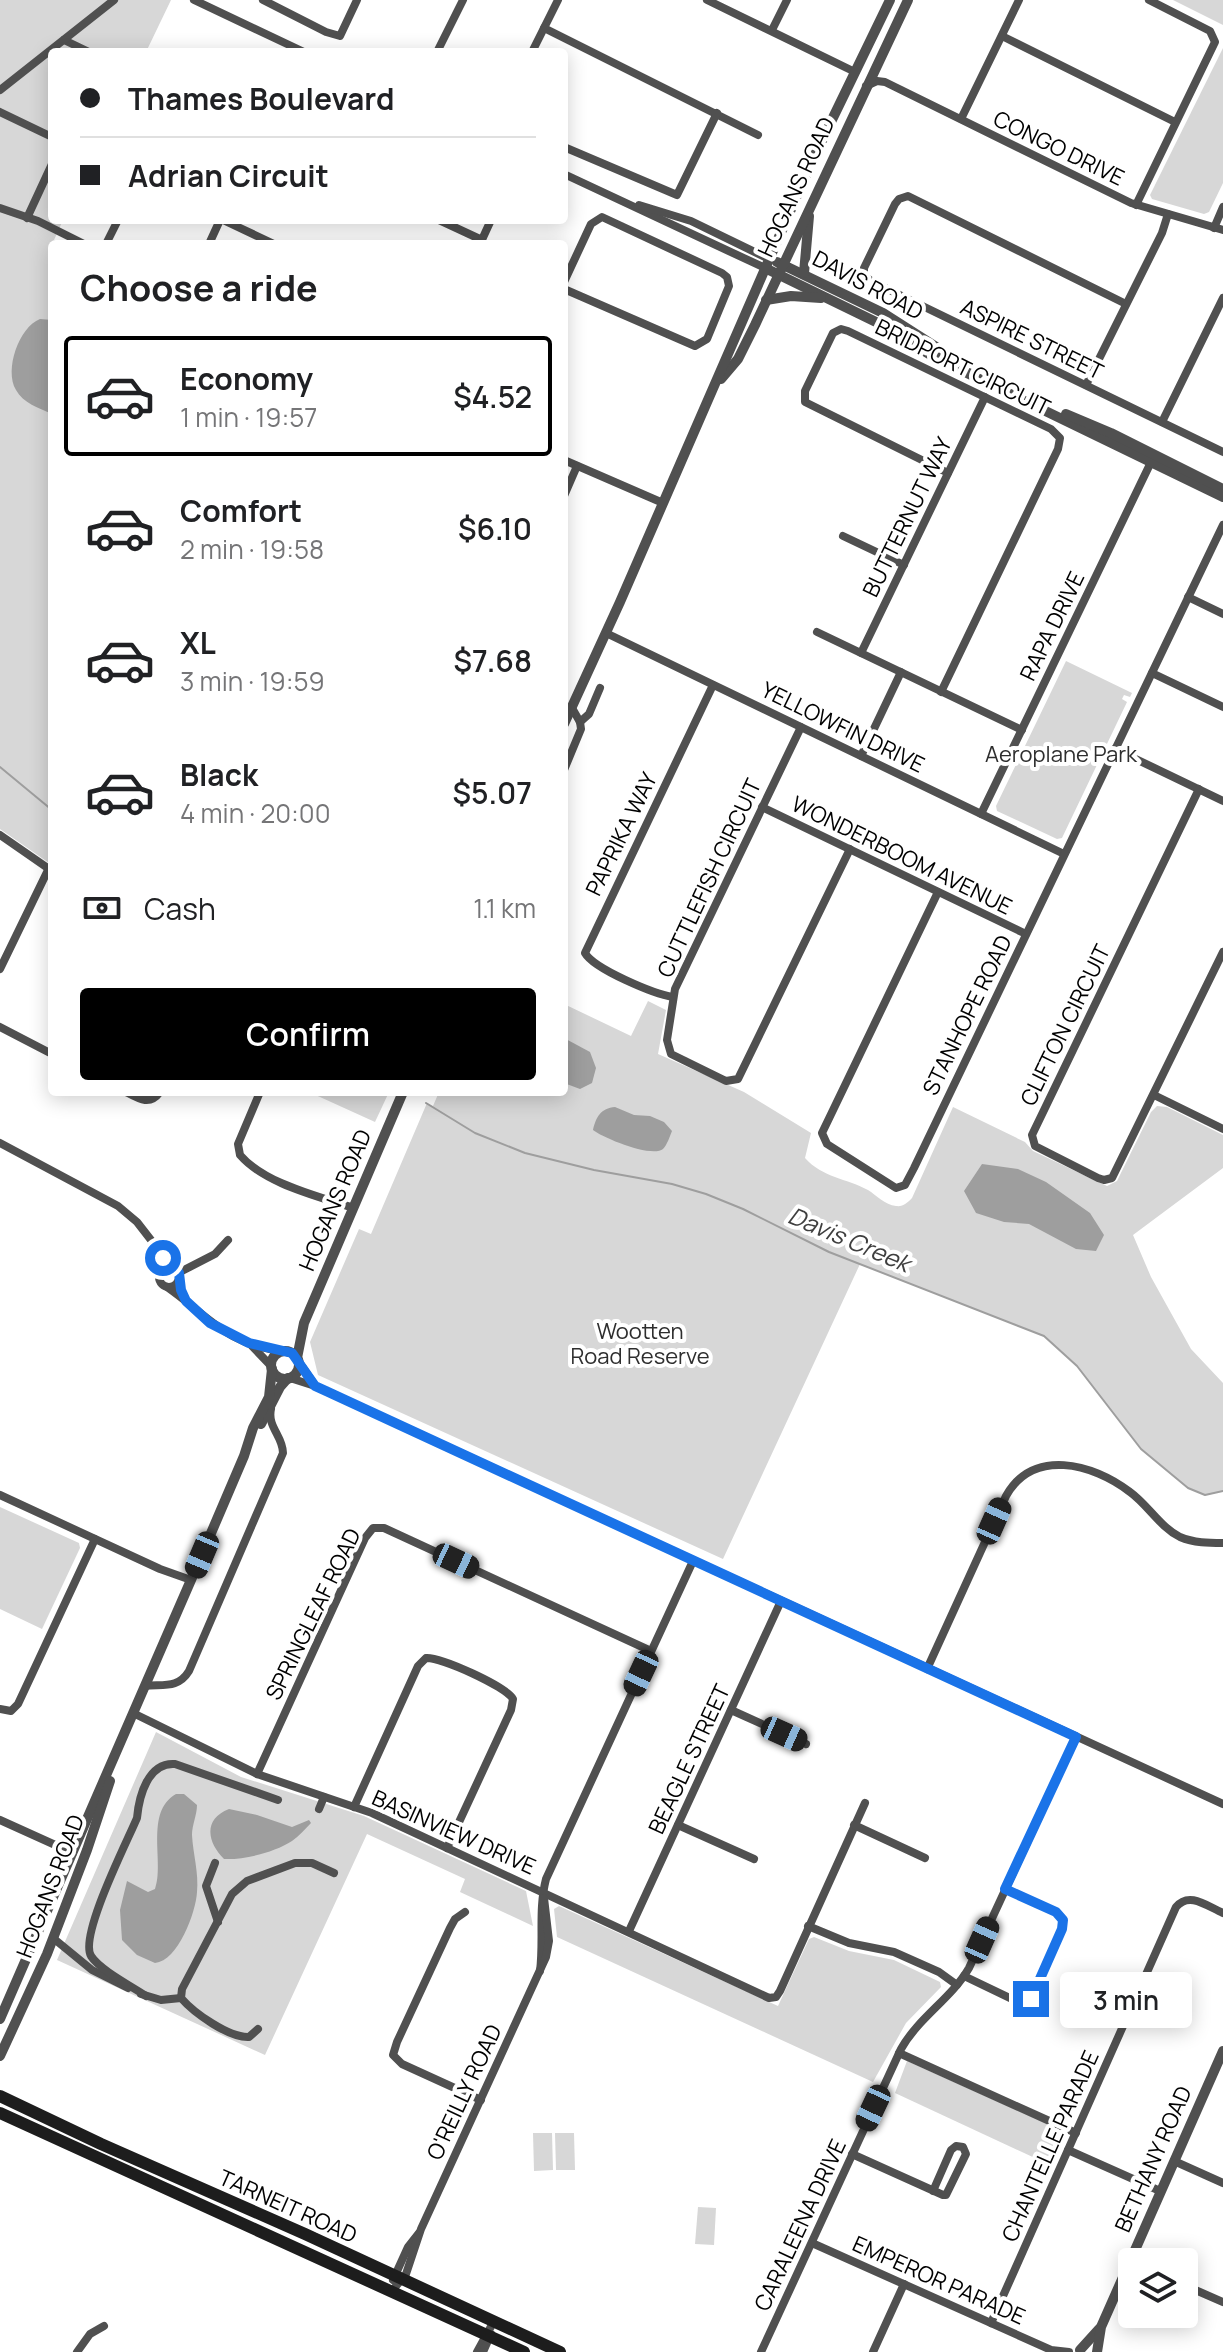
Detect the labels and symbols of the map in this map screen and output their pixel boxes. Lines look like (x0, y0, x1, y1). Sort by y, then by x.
street label: CONGO DRIVE (989, 103, 1129, 193)
street label: HOGANS ROAD (750, 112, 842, 262)
street label: DAVIS ROAD (807, 243, 929, 327)
street label: ASPIRE STREET (956, 292, 1108, 386)
street label: BRIDPORT CIRCUIT (871, 312, 1055, 422)
street label: BUTTERNUT WAY (855, 431, 959, 602)
street label: RAPA DRIVE (1013, 566, 1091, 686)
street label: YELLOWFIN DRIVE (756, 675, 930, 779)
park label: Aeroplane Park (985, 739, 1138, 769)
street label: PAPRIKA WAY (578, 767, 664, 901)
street label: CUTTLEFISH CIRCUIT (650, 774, 768, 982)
street label: WONDERBOOM AVENUE (787, 789, 1017, 921)
street label: STANHOPE ROAD (915, 930, 1019, 1100)
street label: CLIFTON CIRCUIT (1013, 939, 1117, 1111)
street label: HOGANS ROAD (292, 1125, 378, 1275)
water label: Davis Creek (783, 1198, 919, 1280)
route start (145, 1240, 181, 1276)
park label: Wootten Road Reserve (570, 1316, 710, 1371)
car (973, 1494, 1015, 1548)
street label: SPRINGLEAF ROAD (258, 1523, 368, 1705)
car (182, 1528, 222, 1582)
car (429, 1540, 483, 1582)
car (620, 1646, 662, 1700)
street label: BEAGLE STREET (641, 1679, 737, 1839)
car (757, 1713, 811, 1755)
street label: BASINVIEW DRIVE (367, 1782, 541, 1882)
street label: HOGANS ROAD (9, 1810, 91, 1962)
car (961, 1913, 1003, 1967)
callout: 3 min (1059, 1971, 1191, 2027)
route end (1013, 1981, 1049, 2017)
street label: O'REILLY ROAD (420, 2019, 508, 2165)
street label: CHANTELLE PARADE (994, 2046, 1106, 2246)
car (852, 2081, 894, 2135)
street label: BETHANY ROAD (1107, 2081, 1199, 2237)
street label: CARALEENA DRIVE (747, 2134, 853, 2316)
street label: TARNEIT ROAD (214, 2162, 362, 2250)
street label: EMPEROR PARADE (848, 2228, 1030, 2332)

